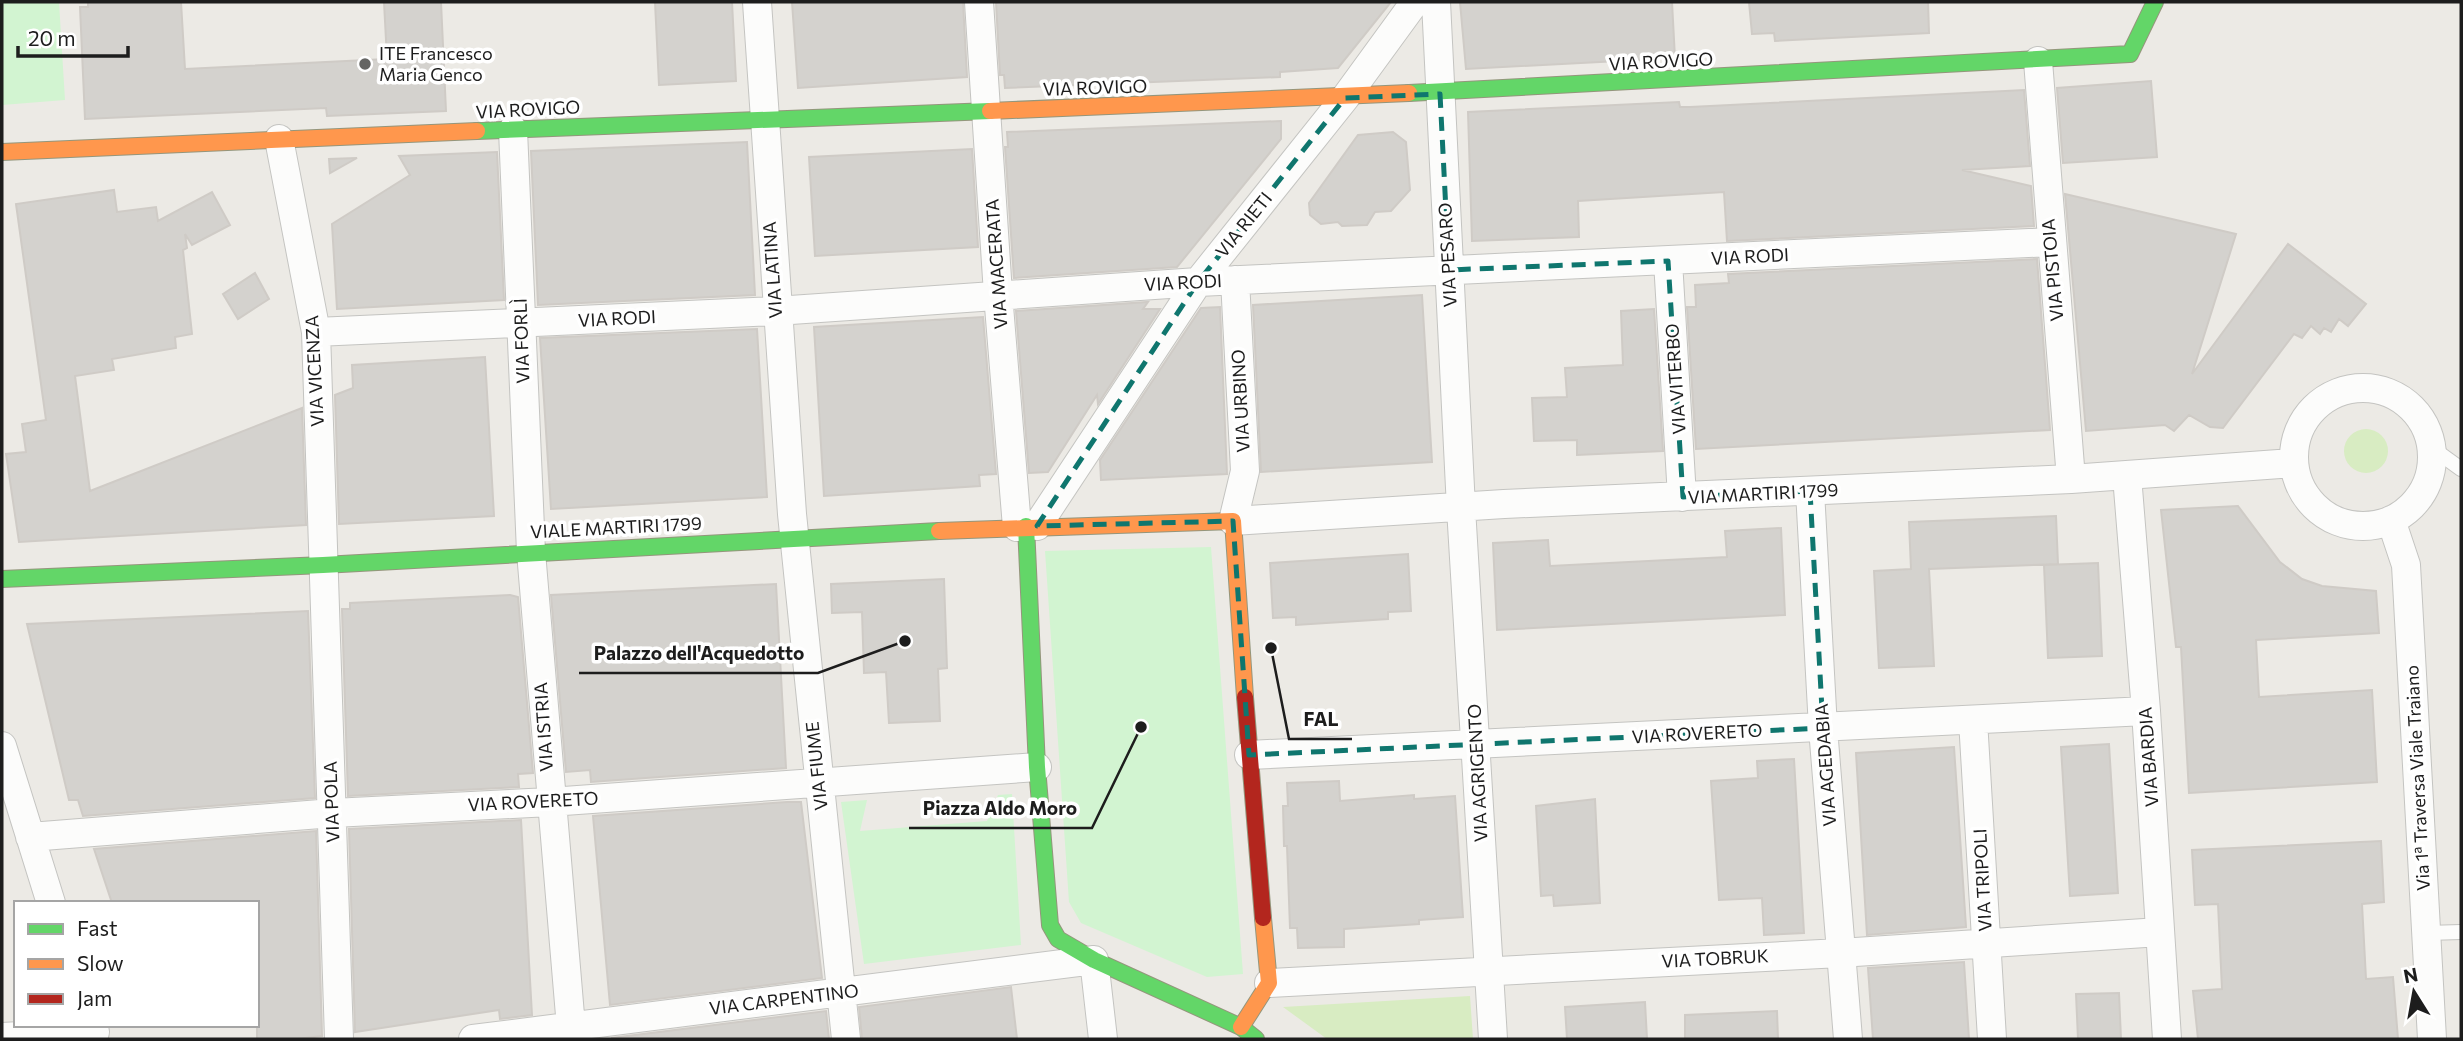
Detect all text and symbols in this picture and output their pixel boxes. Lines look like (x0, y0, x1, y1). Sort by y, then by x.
scale bar (18, 14, 128, 58)
text: 20 m (28, 25, 76, 50)
place label: ITE Francesco Maria Genco (379, 42, 493, 85)
street label: VIA ROVIGO (1608, 47, 1714, 75)
marker: ITE Francesco Maria Genco (357, 56, 373, 72)
street label: VIA ROVIGO (1042, 74, 1148, 100)
street label: VIA ROVIGO (475, 95, 581, 123)
street label: VIA RIETI (1210, 187, 1276, 261)
street label: VIA MACERATA (980, 198, 1012, 330)
street label: VIA PESARO (1433, 202, 1461, 308)
street label: VIA PISTOIA (2037, 218, 2067, 322)
street label: VIA LATINA (758, 221, 786, 319)
street label: VIA RODI (1710, 243, 1789, 269)
street label: VIA RODI (1143, 269, 1222, 295)
street label: VIA FORLÌ (509, 298, 533, 384)
street label: VIA RODI (577, 305, 656, 331)
street label: VIA VICENZA (300, 315, 328, 427)
street label: VIA VITERBO (1660, 323, 1690, 435)
street label: VIA URBINO (1226, 349, 1254, 453)
street label: VIA MARTIRI 1799 (1687, 478, 1839, 508)
street label: VIALE MARTIRI 1799 (530, 512, 702, 542)
callout: Palazzo dell'Acquedotto (579, 633, 818, 673)
text: Palazzo dell'Acquedotto (594, 641, 804, 664)
street label: Via 1ª Traversa Viale Traiano (2400, 665, 2434, 892)
street label: VIA ISTRIA (529, 682, 557, 773)
callout: FAL (1289, 699, 1352, 739)
street label: VIA AGRIGENTO (1462, 703, 1492, 843)
street label: VIA AGEDABIA (1810, 703, 1840, 827)
street label: VIA BARDIA (2134, 706, 2162, 808)
text: FAL (1304, 707, 1338, 730)
street label: VIA ROVERETO (1631, 719, 1763, 747)
street label: VIA FIUME (800, 720, 832, 812)
street label: VIA POLA (319, 761, 343, 843)
street label: VIA ROVERETO (467, 787, 599, 815)
callout: Piazza Aldo Moro (909, 788, 1092, 828)
text: Piazza Aldo Moro (923, 796, 1077, 819)
street label: VIA TRIPOLI (1968, 828, 1996, 932)
legend (14, 901, 259, 1027)
text: Fast (77, 915, 118, 940)
street label: VIA TOBRUK (1661, 944, 1769, 972)
text: Slow (77, 950, 124, 975)
north arrow (2379, 957, 2449, 1027)
text: N (2401, 962, 2420, 987)
street label: VIA CARPENTINO (708, 979, 860, 1019)
text: Jam (77, 985, 112, 1010)

